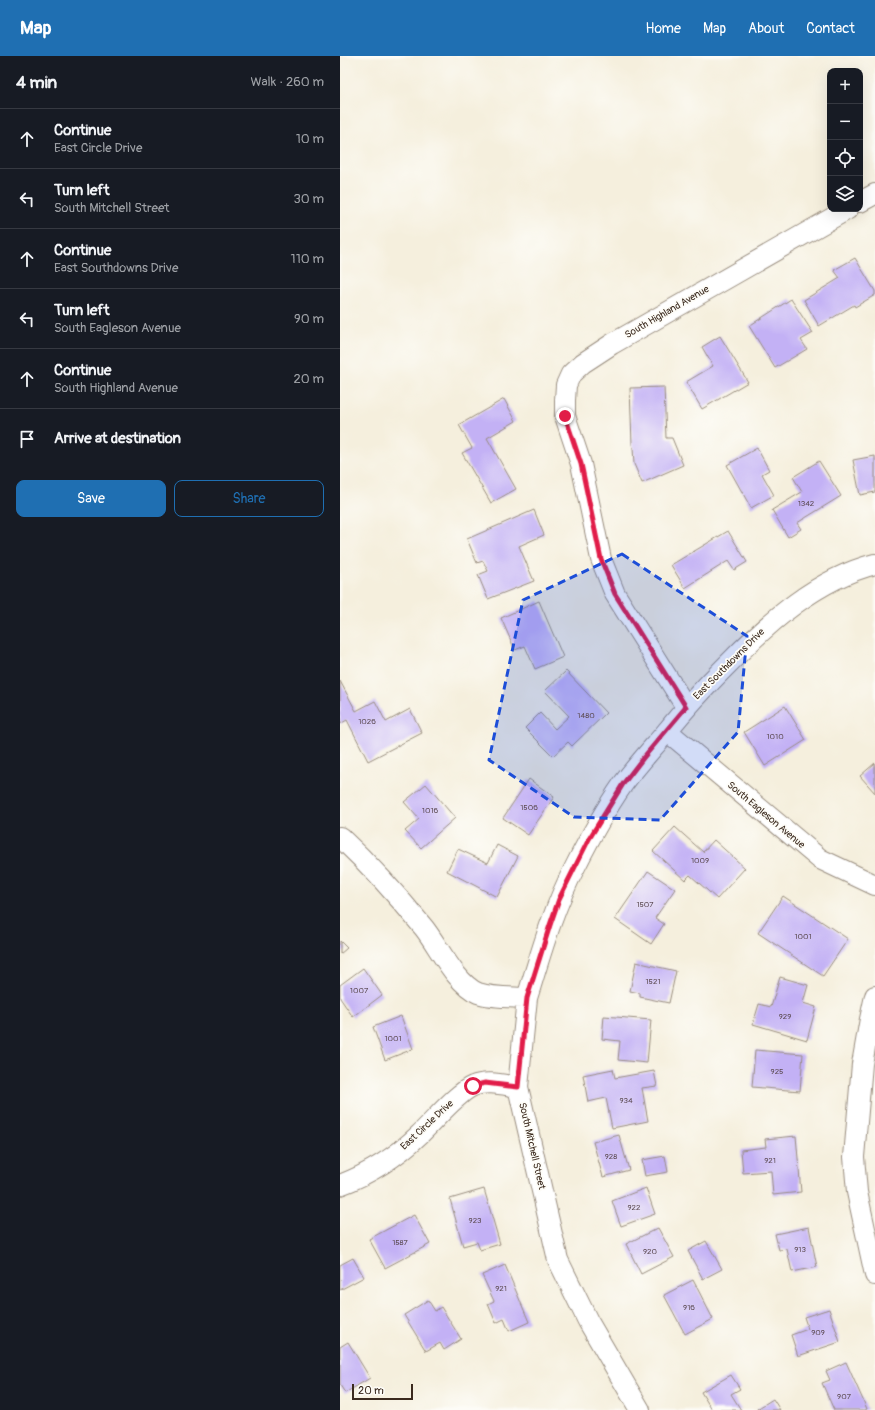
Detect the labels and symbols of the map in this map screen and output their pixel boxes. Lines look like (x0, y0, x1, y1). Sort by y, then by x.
street label: South Highland Avenue (623, 283, 711, 341)
route end (556, 407, 574, 425)
house number: 1342 (798, 499, 815, 508)
street label: East Southdowns Drive (691, 626, 767, 702)
house number: 1480 (577, 711, 595, 720)
house number: 1026 (358, 717, 376, 726)
house number: 1010 (766, 732, 784, 741)
street label: South Eagleson Avenue (725, 779, 807, 851)
house number: 1506 (520, 803, 538, 812)
house number: 1016 (422, 806, 439, 815)
house number: 1009 (691, 856, 709, 865)
house number: 1507 (636, 900, 654, 909)
house number: 1001 (794, 932, 812, 941)
house number: 1521 (645, 977, 661, 986)
house number: 1007 (350, 986, 369, 995)
house number: 929 (779, 1012, 791, 1021)
house number: 1001 (384, 1034, 402, 1043)
house number: 925 (771, 1067, 783, 1076)
route start (464, 1077, 482, 1095)
house number: 934 (619, 1096, 633, 1105)
street label: East Circle Drive (398, 1097, 456, 1153)
street label: South Mitchell Street (516, 1101, 548, 1192)
house number: 928 (605, 1152, 617, 1161)
house number: 921 (764, 1156, 776, 1165)
house number: 922 (627, 1203, 641, 1212)
house number: 923 (469, 1216, 482, 1225)
house number: 1587 (392, 1238, 409, 1247)
house number: 913 (794, 1245, 806, 1254)
house number: 920 (643, 1247, 658, 1256)
house number: 921 (495, 1284, 507, 1293)
house number: 916 (683, 1303, 695, 1312)
house number: 909 (811, 1328, 825, 1337)
scale bar (352, 1382, 413, 1401)
house number: 907 (837, 1392, 852, 1401)

